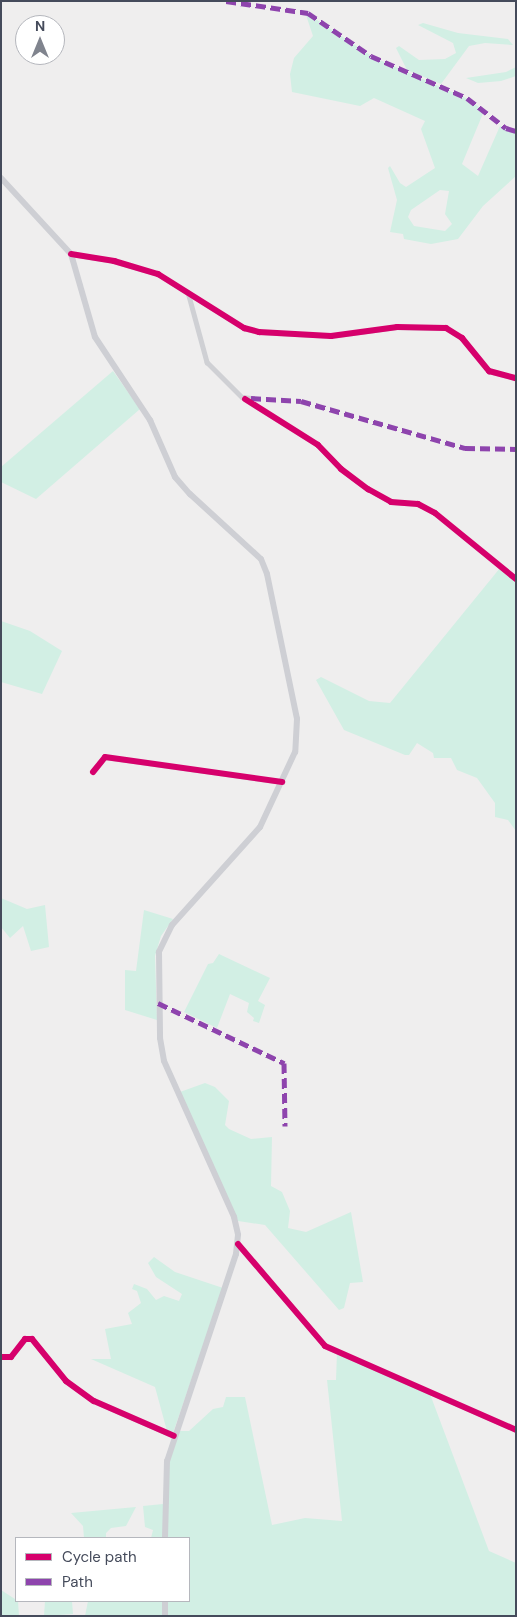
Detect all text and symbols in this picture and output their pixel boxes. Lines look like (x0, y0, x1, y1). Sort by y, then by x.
north arrow (15, 15, 65, 65)
text: N (35, 17, 45, 35)
legend (15, 1537, 190, 1602)
text: Cycle path (62, 1547, 137, 1567)
text: Path (62, 1572, 93, 1592)

